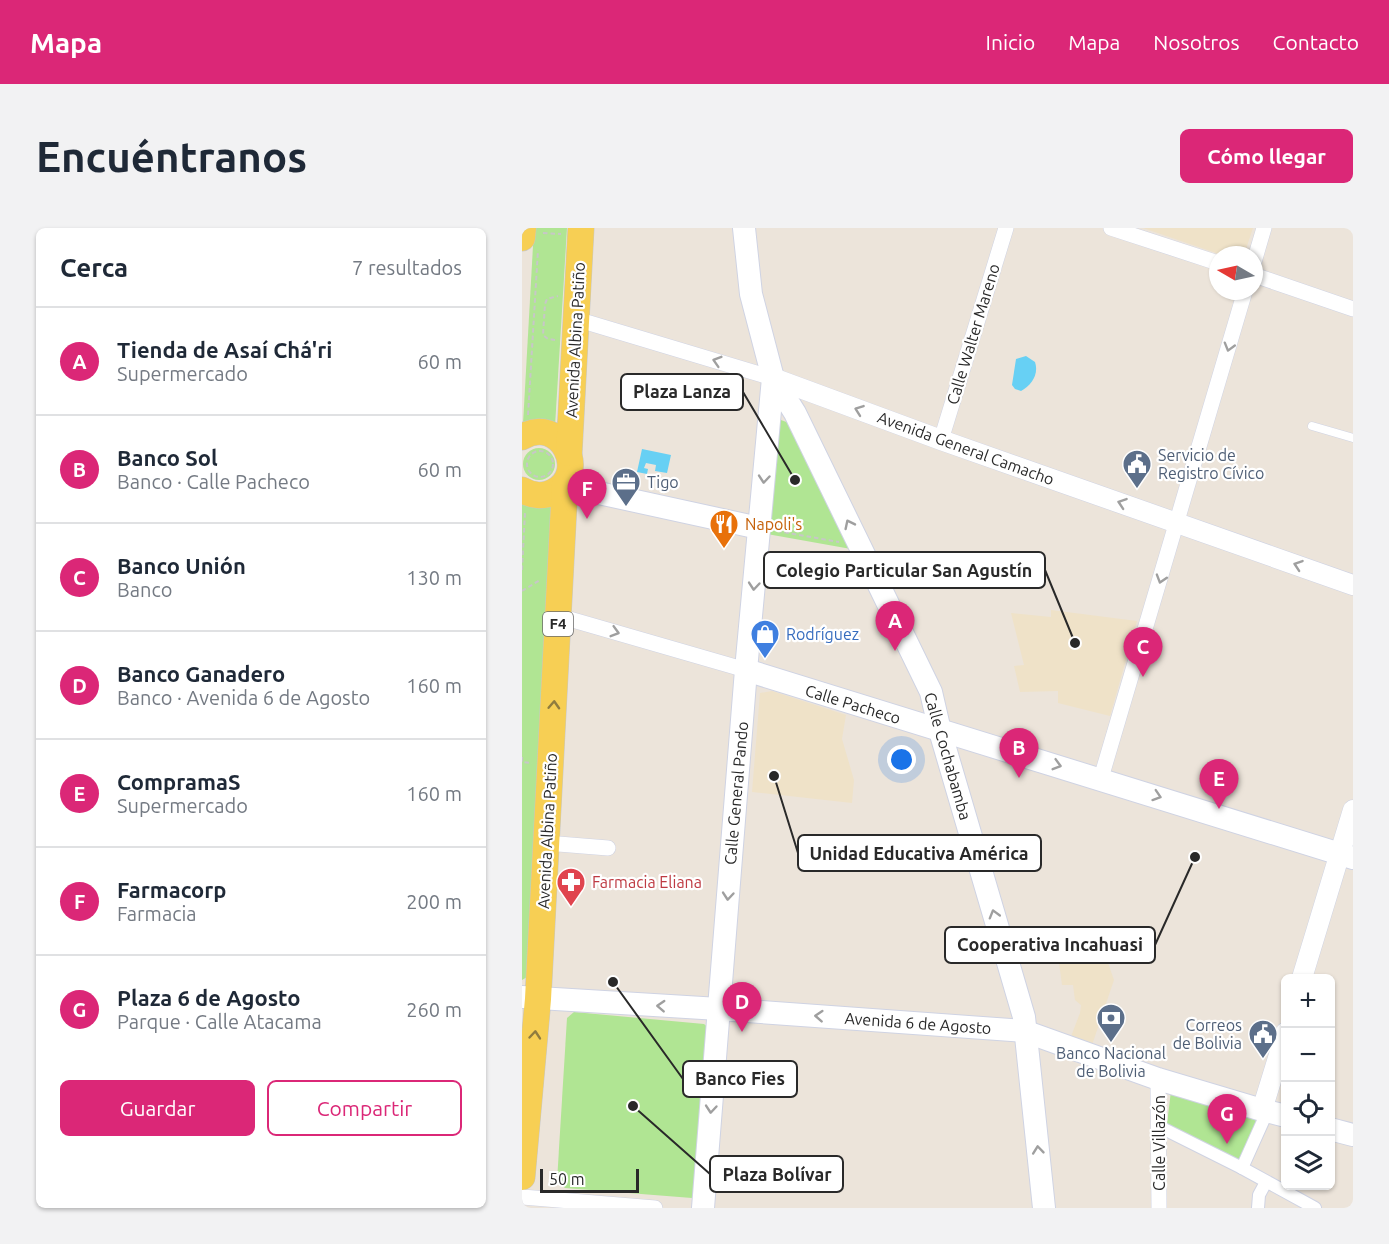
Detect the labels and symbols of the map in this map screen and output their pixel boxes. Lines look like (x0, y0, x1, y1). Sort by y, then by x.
north arrow (1209, 246, 1263, 300)
street label: Calle Walter Mareno (943, 261, 1003, 407)
street label: Avenida Albina Patiño (562, 262, 588, 418)
one-way arrow (1224, 341, 1236, 352)
one-way arrow (712, 356, 723, 368)
callout: Plaza Lanza (621, 374, 743, 410)
text: Plaza Lanza (633, 381, 731, 401)
one-way arrow (854, 405, 865, 418)
street label: Avenida General Camacho (875, 408, 1057, 488)
place label: Servicio de Registro Cívico (1158, 446, 1264, 482)
public building icon: Servicio de Registro Cívico (1121, 448, 1153, 490)
office icon: Tigo (610, 466, 642, 508)
pin: F (568, 470, 606, 519)
place label: Tigo (647, 473, 679, 491)
one-way arrow (757, 474, 770, 483)
one-way arrow (1117, 498, 1128, 511)
restaurant icon: Napoli's (708, 508, 740, 550)
place label: Napoli's (745, 515, 802, 533)
one-way arrow (845, 520, 857, 531)
callout: Colegio Particular San Agustín (764, 552, 1045, 588)
text: Colegio Particular San Agustín (776, 560, 1032, 580)
one-way arrow (1293, 560, 1304, 573)
one-way arrow (1156, 573, 1168, 584)
one-way arrow (748, 582, 761, 591)
pin: A (876, 602, 914, 651)
road number: F4 (543, 612, 573, 636)
shop icon: Rodríguez (749, 618, 781, 660)
one-way arrow (609, 625, 620, 637)
place label: Rodríguez (786, 625, 859, 643)
pin: C (1124, 628, 1162, 677)
street label: Calle Pacheco (803, 681, 903, 727)
street label: Calle Cochabamba (921, 690, 975, 822)
one-way arrow (547, 701, 560, 710)
street label: Calle General Pando (721, 721, 751, 865)
pin: B (1000, 728, 1038, 778)
your location (887, 745, 916, 774)
street label: Avenida Albina Patiño (534, 753, 560, 909)
one-way arrow (1051, 758, 1062, 770)
pin: E (1200, 760, 1238, 809)
one-way arrow (1151, 788, 1162, 801)
callout: Unidad Educativa América (798, 835, 1041, 871)
text: Unidad Educativa América (809, 843, 1029, 863)
pharmacy icon: Farmacia Eliana (555, 866, 587, 908)
place label: Farmacia Eliana (592, 873, 702, 891)
one-way arrow (722, 891, 735, 901)
one-way arrow (989, 909, 1001, 920)
callout: Cooperativa Incahuasi (945, 927, 1155, 963)
text: Cooperativa Incahuasi (957, 934, 1143, 954)
pin: D (722, 982, 762, 1032)
one-way arrow (656, 999, 665, 1012)
bank icon: Banco Nacional de Bolivia (1095, 1002, 1127, 1044)
street label: Avenida 6 de Agosto (844, 1009, 992, 1037)
one-way arrow (815, 1010, 824, 1023)
place label: Correos de Bolivia (1173, 1016, 1242, 1052)
public building icon: Correos de Bolivia (1247, 1018, 1279, 1060)
one-way arrow (528, 1031, 541, 1040)
place label: Banco Nacional de Bolivia (1056, 1044, 1166, 1080)
callout: Banco Fies (683, 1061, 797, 1097)
text: Banco Fies (695, 1068, 785, 1088)
pin: G (1208, 1094, 1246, 1144)
street label: Calle Villazón (1150, 1095, 1168, 1191)
one-way arrow (705, 1105, 718, 1114)
one-way arrow (1032, 1145, 1045, 1154)
callout: Plaza Bolívar (710, 1156, 843, 1192)
text: Plaza Bolívar (722, 1164, 832, 1184)
scale bar (540, 1166, 639, 1194)

